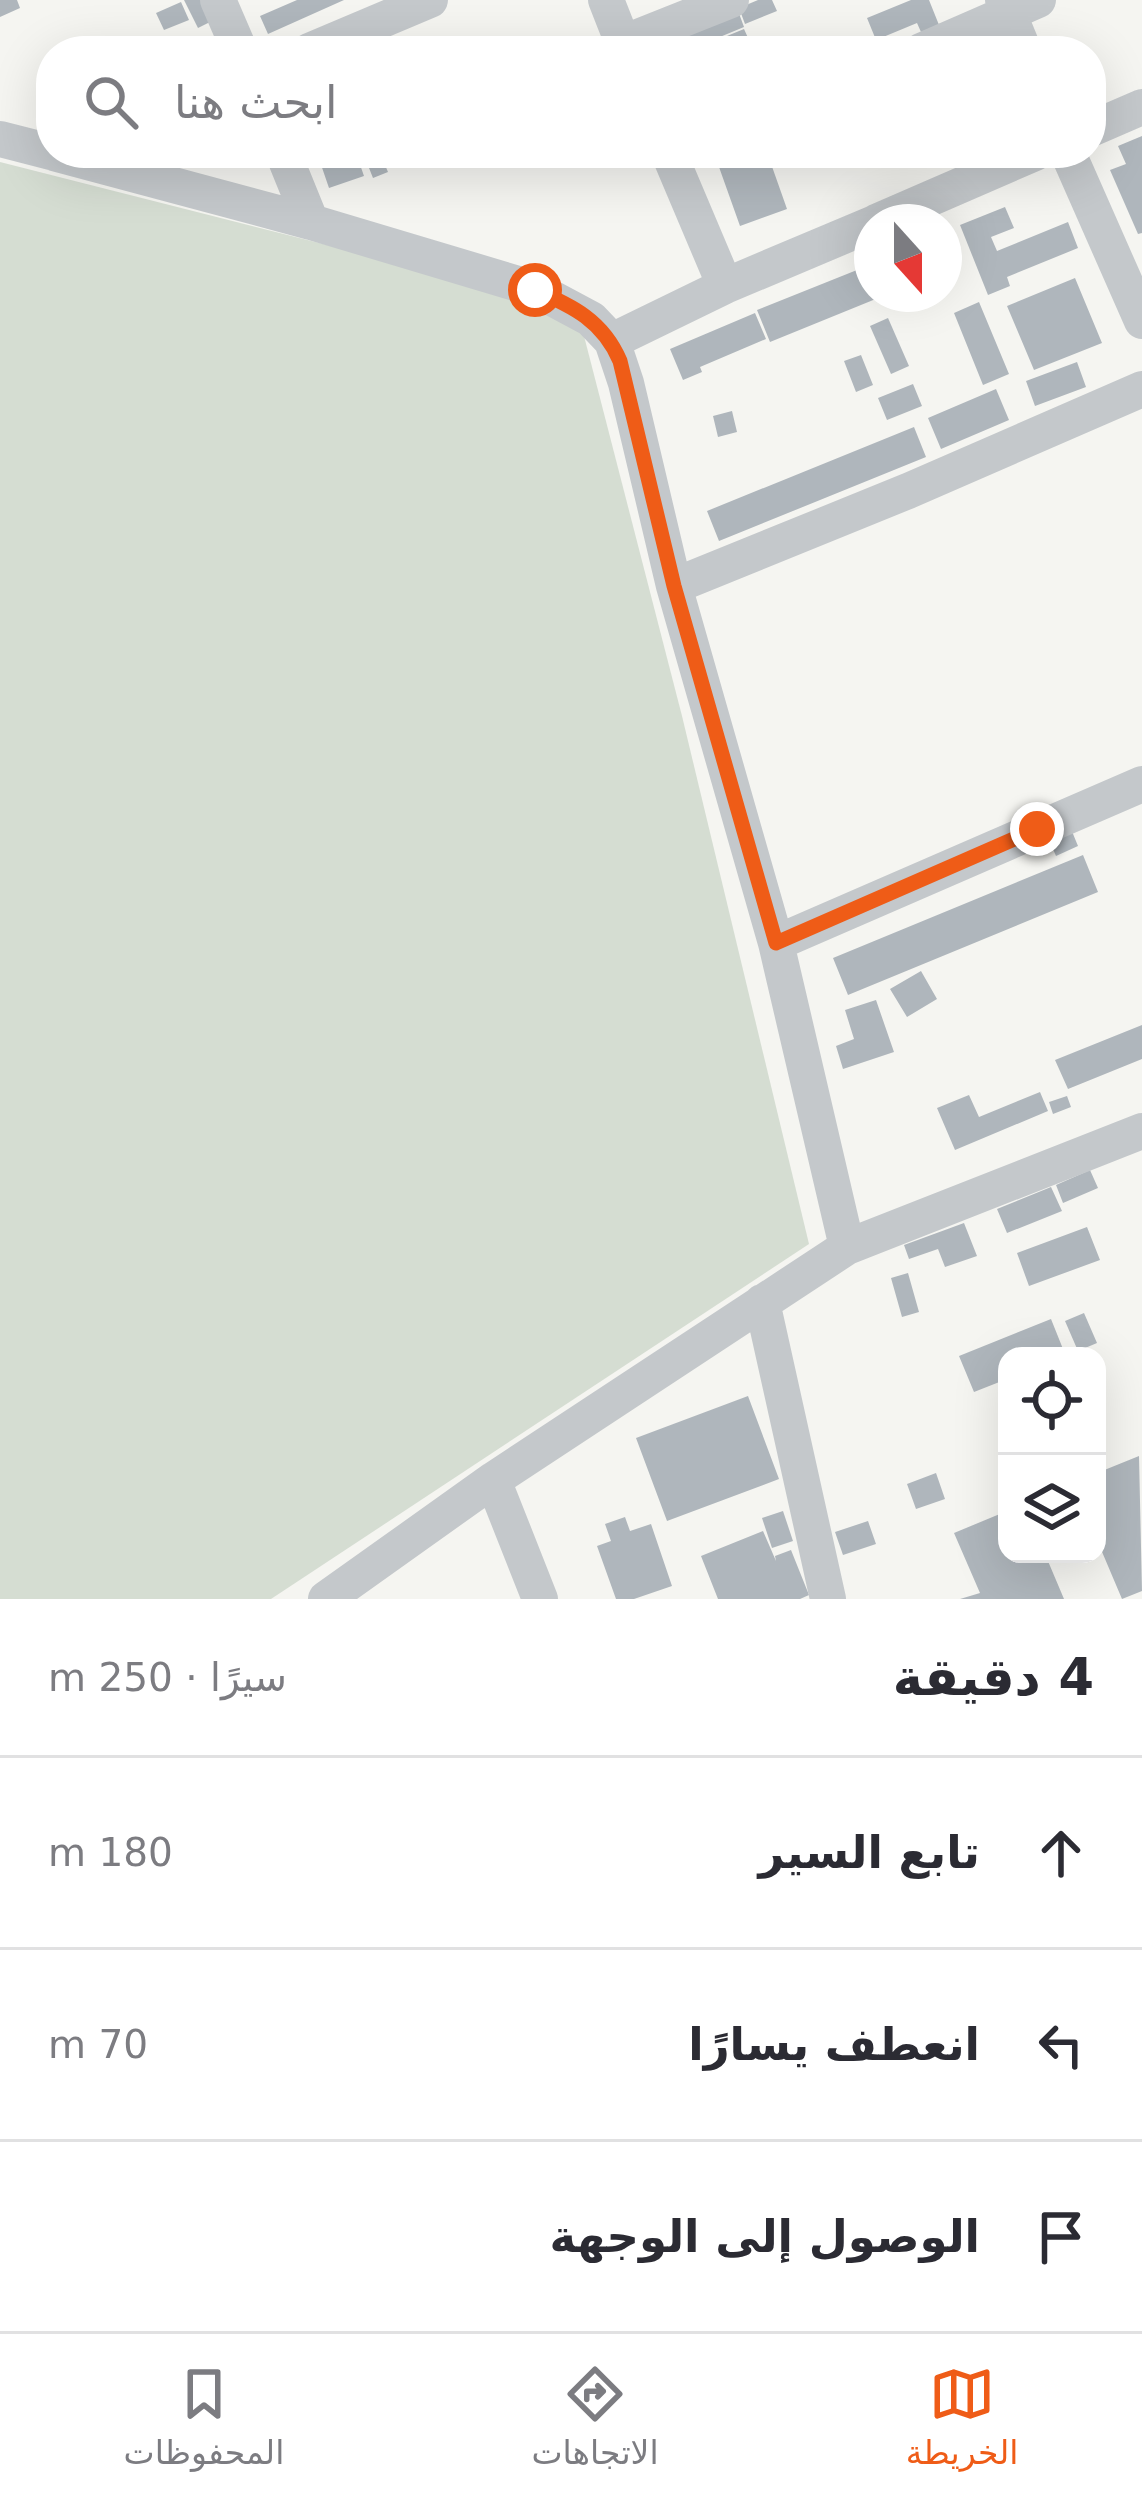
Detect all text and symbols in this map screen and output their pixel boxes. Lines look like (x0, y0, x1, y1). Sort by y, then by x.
search box (36, 36, 1106, 168)
icon: search (78, 69, 144, 135)
text: ابحث هنا (174, 76, 338, 129)
north arrow (854, 204, 962, 312)
route start (508, 263, 562, 317)
route end (1010, 802, 1064, 856)
map controls (998, 1347, 1106, 1563)
button: locate (998, 1347, 1106, 1455)
button: layers (998, 1455, 1106, 1563)
text: 4 دقيقة (893, 1648, 1094, 1707)
text: سيرًا · 250 m (48, 1655, 287, 1700)
icon: ahead (1028, 1820, 1094, 1886)
text: تابع السير (758, 1826, 980, 1879)
text: 180 m (48, 1830, 173, 1875)
icon: left (1028, 2012, 1094, 2078)
text: انعطف يسارًا (688, 2018, 980, 2071)
text: 70 m (48, 2022, 148, 2067)
icon: arrive (1028, 2204, 1094, 2270)
text: الوصول إلى الوجهة (550, 2210, 980, 2263)
tab: المحفوظات (124, 2361, 284, 2472)
tab: الاتجاهات (532, 2361, 659, 2472)
tab: الخريطة (906, 2361, 1018, 2472)

